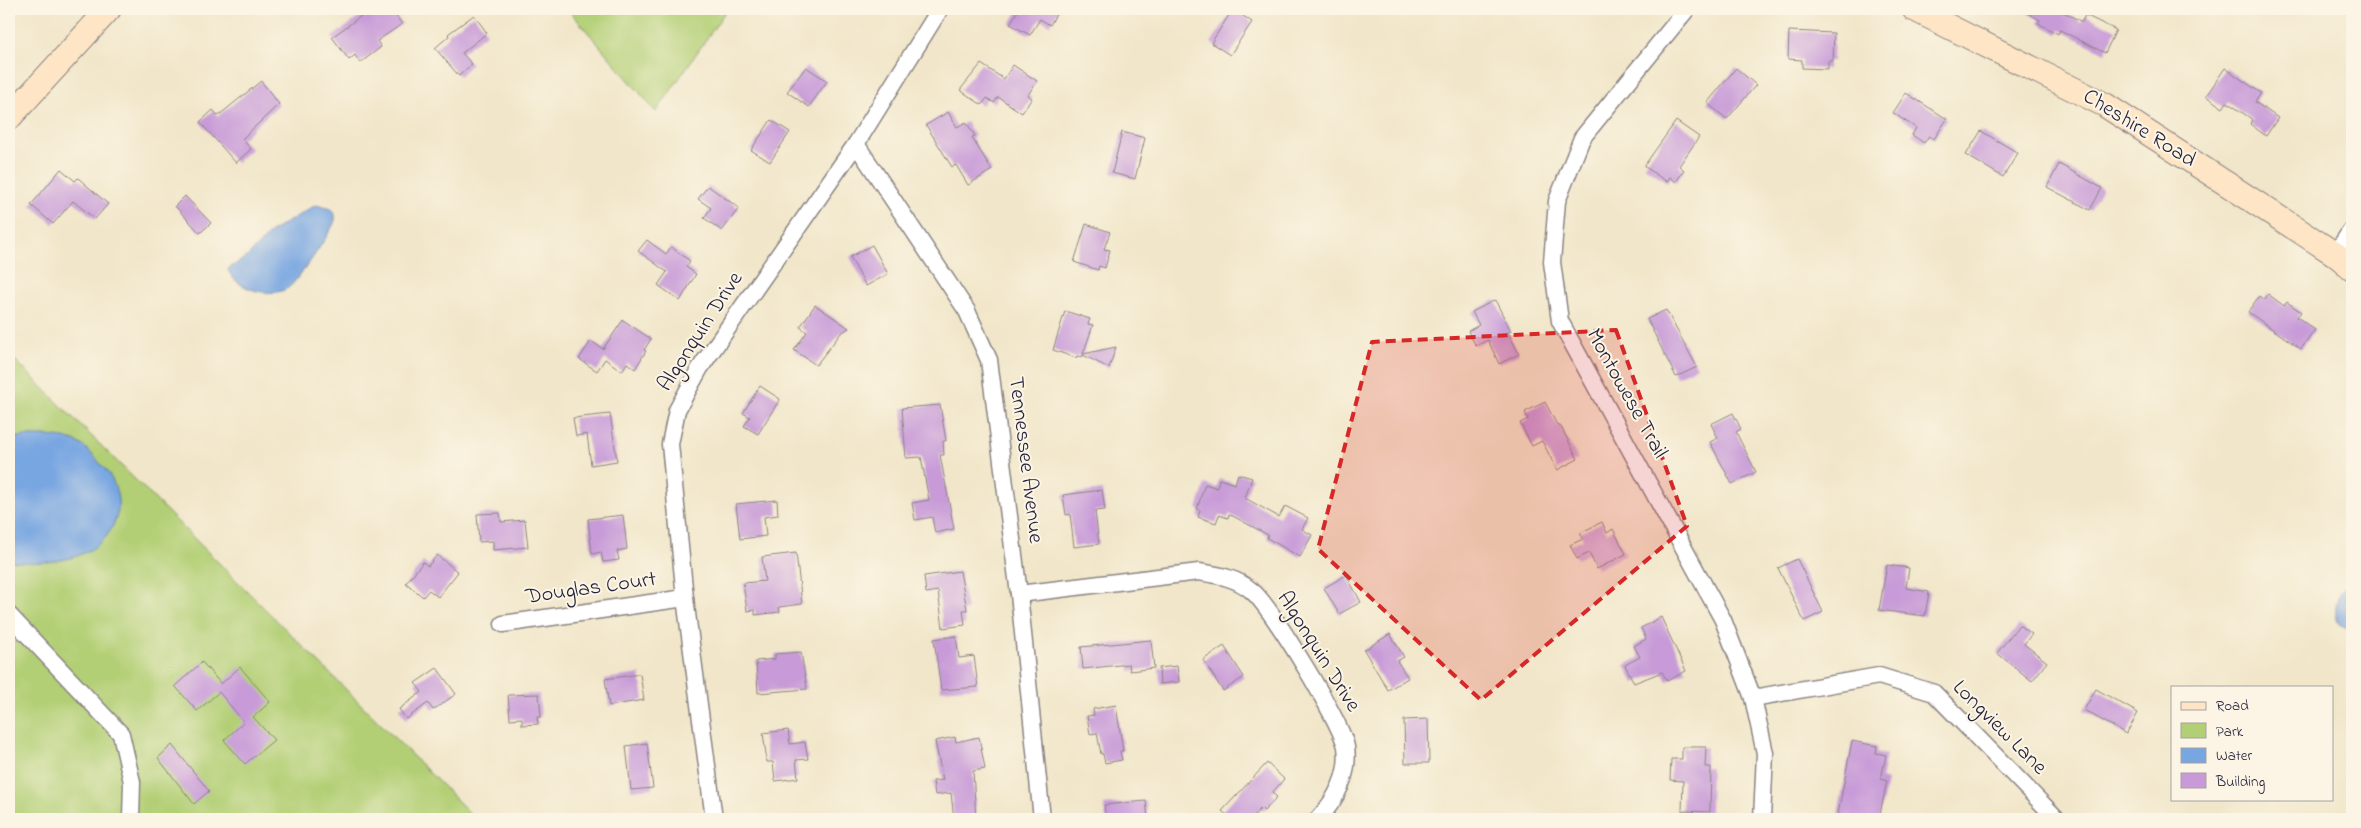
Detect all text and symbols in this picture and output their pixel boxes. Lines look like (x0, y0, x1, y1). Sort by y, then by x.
street label: Cheshire Road (2076, 82, 2202, 176)
street label: Algonquin Drive (650, 266, 753, 399)
street label: Montowese Trail (1577, 323, 1675, 465)
street label: Tennessee Avenue (999, 375, 1051, 545)
street label: Douglas Court (523, 564, 659, 615)
street label: Algonquin Drive (1267, 585, 1368, 719)
street label: Longview Lane (1943, 673, 2054, 784)
legend (2171, 686, 2334, 800)
text: Road (2216, 695, 2249, 717)
text: Park (2216, 721, 2244, 743)
text: Water (2216, 745, 2252, 767)
text: Building (2215, 771, 2265, 794)

